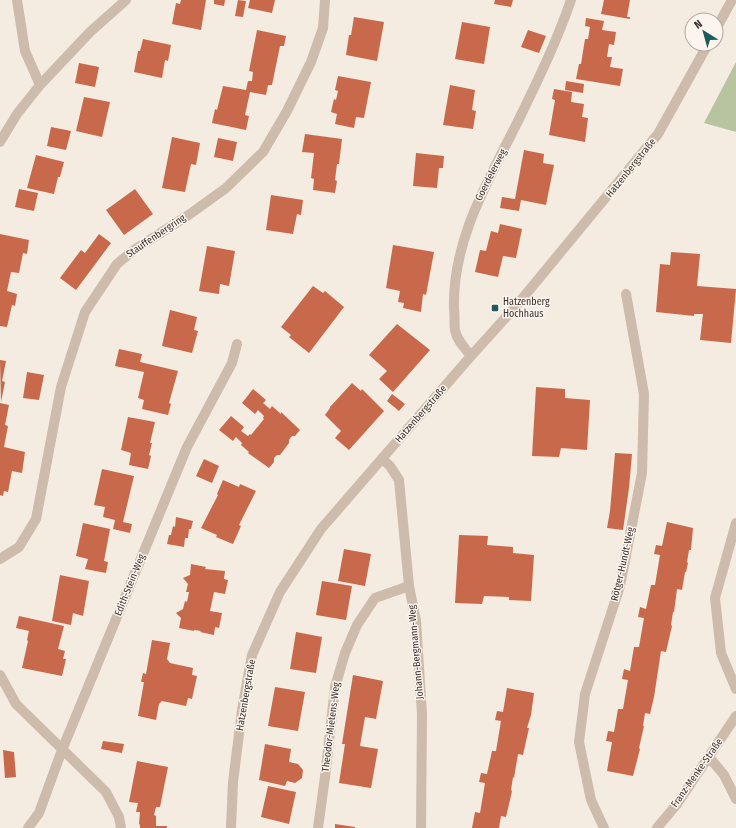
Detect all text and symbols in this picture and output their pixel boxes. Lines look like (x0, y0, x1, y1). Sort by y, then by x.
north arrow (684, 12, 724, 52)
text: N (692, 17, 705, 32)
street label: Hatzenbergstraße (604, 136, 658, 200)
street label: Goerdelerweg (473, 147, 509, 203)
street label: Stauffenbergring (124, 212, 188, 260)
place label: Hatzenberg Hochhaus (503, 296, 550, 320)
marker: Hatzenberg Hochhaus (490, 303, 500, 313)
street label: Hatzenbergstraße (393, 383, 449, 445)
street label: Rötger-Hundt-Weg (609, 526, 637, 602)
street label: Edith-Stein-Weg (112, 552, 148, 618)
street label: Johann-Bergmann-Weg (406, 604, 426, 700)
street label: Hatzenbergstraße (234, 658, 258, 732)
street label: Theodor-Mietens-Weg (320, 681, 342, 773)
street label: Franz-Menke-Straße (669, 736, 725, 810)

